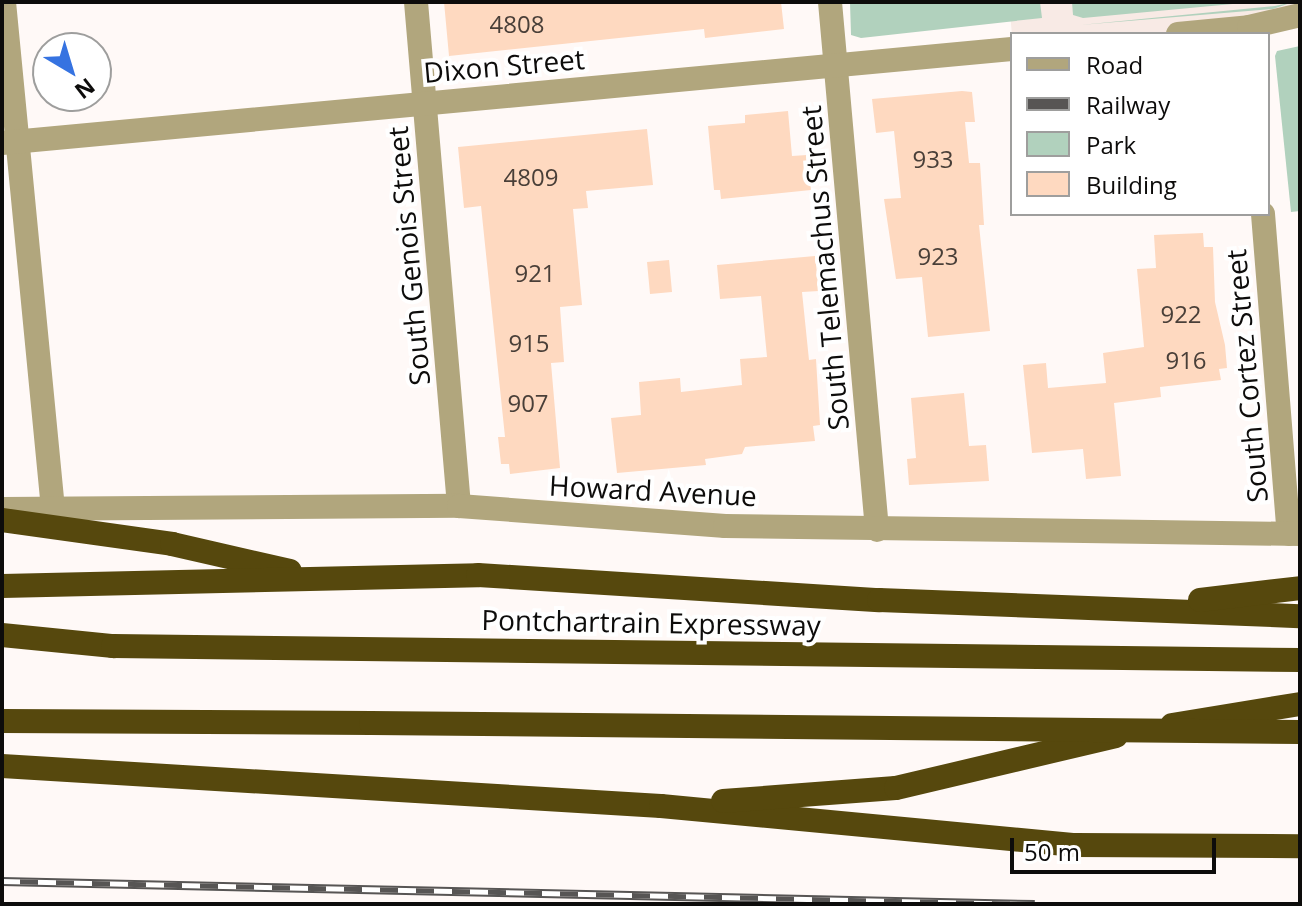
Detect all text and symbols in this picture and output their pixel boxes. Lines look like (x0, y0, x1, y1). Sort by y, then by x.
house number: 4808 (490, 10, 544, 38)
north arrow (32, 32, 112, 112)
legend (1010, 32, 1270, 216)
street label: Dixon Street (422, 41, 586, 89)
text: Road (1086, 48, 1143, 81)
text: N (69, 72, 102, 107)
text: Railway (1086, 88, 1170, 121)
street label: South Telemachus Street (793, 104, 855, 432)
street label: South Genois Street (380, 125, 436, 387)
text: Park (1086, 128, 1136, 161)
house number: 933 (912, 145, 954, 173)
house number: 4809 (504, 163, 558, 191)
text: Building (1086, 168, 1177, 201)
house number: 923 (917, 242, 959, 270)
street label: South Cortez Street (1218, 248, 1274, 504)
house number: 921 (514, 259, 556, 287)
house number: 922 (1160, 300, 1202, 328)
house number: 915 (508, 329, 550, 357)
house number: 916 (1165, 346, 1207, 374)
house number: 907 (507, 389, 549, 417)
street label: Howard Avenue (548, 468, 758, 512)
street label: Pontchartrain Expressway (481, 602, 821, 642)
scale bar (1014, 822, 1220, 872)
text: 50 m (1024, 835, 1080, 868)

